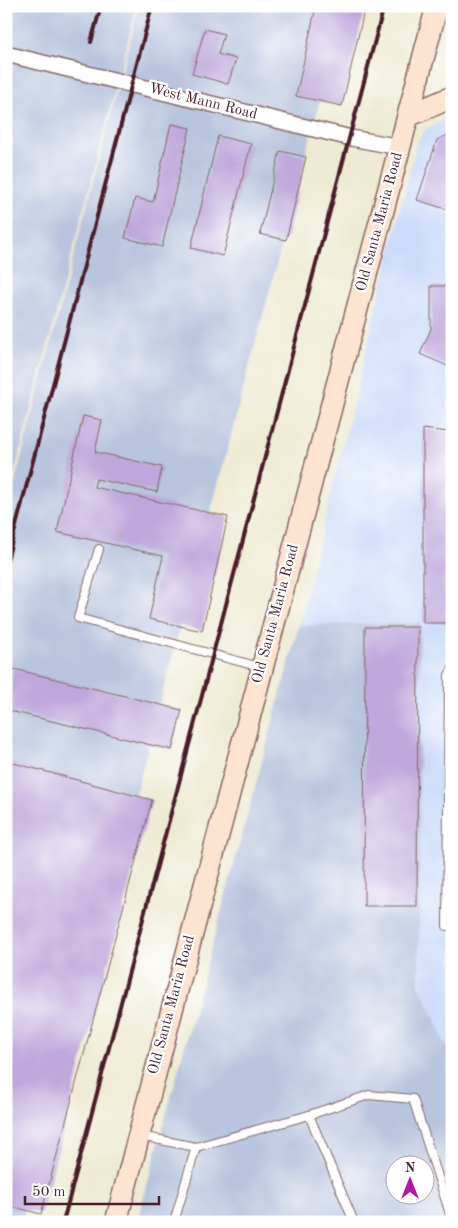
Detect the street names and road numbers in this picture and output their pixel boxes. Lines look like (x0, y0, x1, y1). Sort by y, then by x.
street label: West Mann Road (147, 81, 259, 123)
street label: Old Santa Maria Road (354, 151, 406, 293)
street label: Old Santa Maria Road (250, 543, 302, 685)
street label: Old Santa Maria Road (146, 934, 198, 1076)

